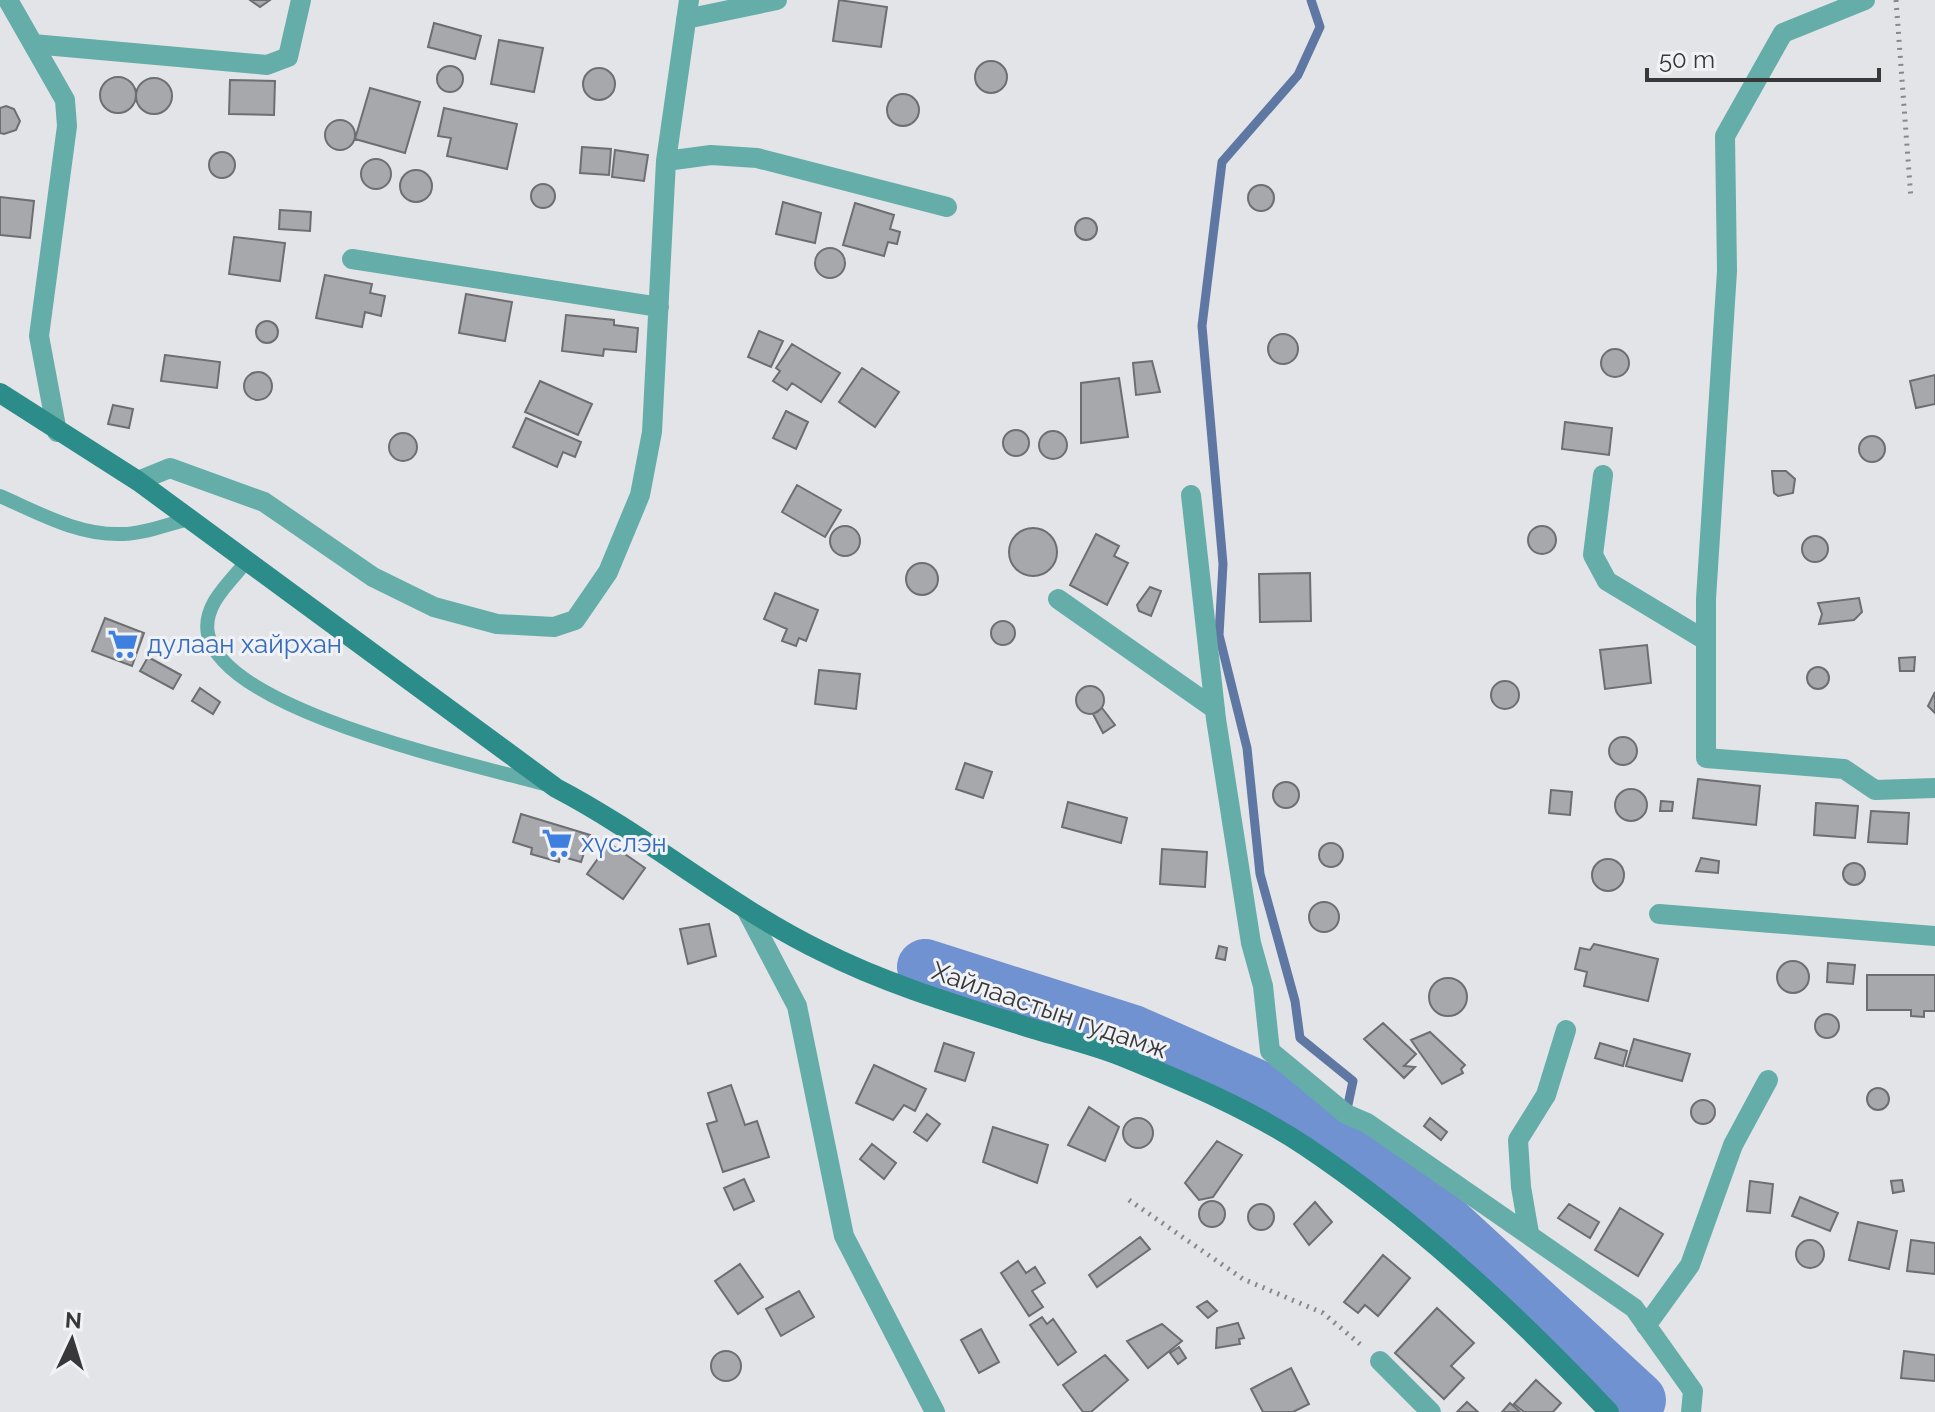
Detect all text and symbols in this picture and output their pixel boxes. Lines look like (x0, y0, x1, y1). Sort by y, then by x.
scale bar (1647, 32, 1879, 82)
text: 50 m (1659, 45, 1715, 74)
supermarket icon: дулаан хайрхан (106, 627, 140, 661)
place label: дулаан хайрхан (147, 629, 342, 659)
supermarket icon: хүслэн (540, 826, 574, 860)
place label: хүслэн (581, 828, 667, 858)
street label: Хайлаастын гудамж (928, 955, 1172, 1065)
north arrow (32, 1300, 112, 1380)
text: N (64, 1306, 83, 1334)

